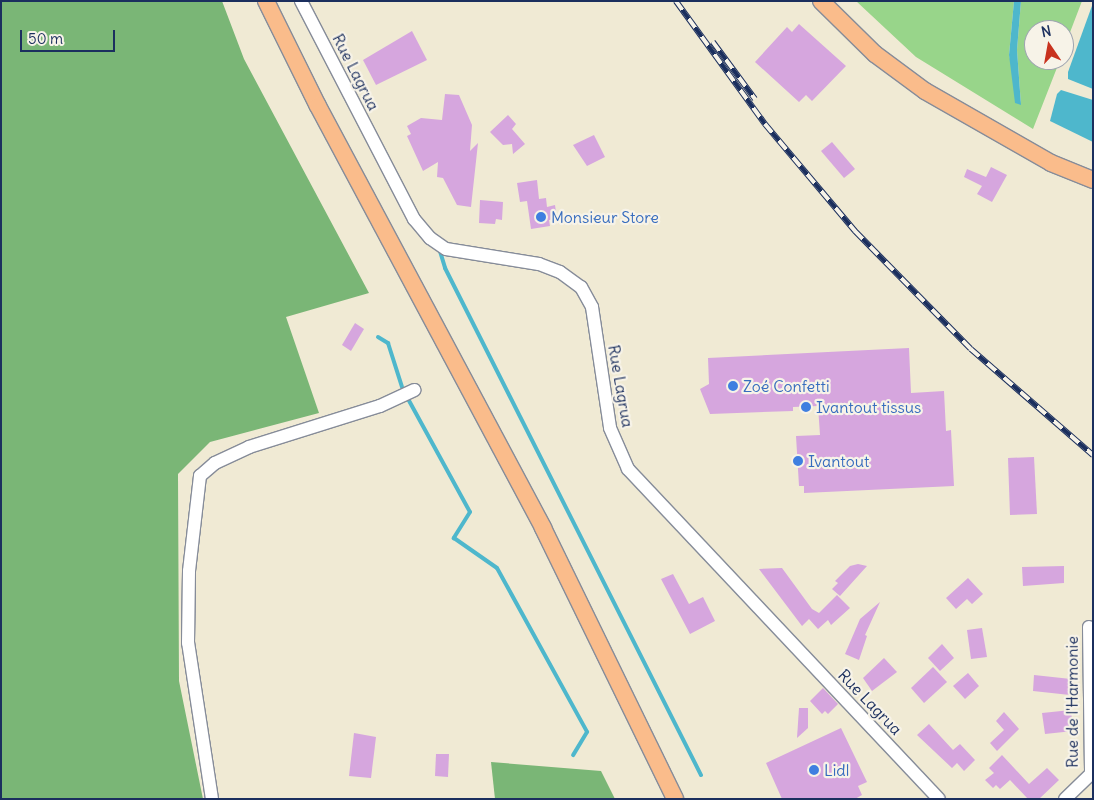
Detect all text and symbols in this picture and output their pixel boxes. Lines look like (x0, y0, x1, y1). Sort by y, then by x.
scale bar (22, 20, 118, 52)
north arrow (1024, 20, 1074, 70)
text: N (1039, 21, 1053, 41)
text: 50 m (28, 29, 63, 48)
street label: Rue Lagrua (329, 31, 383, 113)
place label: Monsieur Store (551, 207, 659, 227)
marker: Monsieur Store (535, 211, 547, 223)
street label: Rue Lagrua (604, 343, 638, 429)
place label: Zoé Confetti (743, 376, 830, 396)
marker: Zoé Confetti (727, 380, 739, 392)
place label: Ivantout tissus (816, 397, 921, 417)
marker: Ivantout tissus (800, 401, 812, 413)
place label: Ivantout (808, 451, 869, 471)
marker: Ivantout (792, 455, 804, 467)
street label: Rue de l'Harmonie (1062, 636, 1082, 768)
street label: Rue Lagrua (834, 665, 906, 739)
place label: Lidl (824, 760, 849, 780)
marker: Lidl (808, 764, 820, 776)

